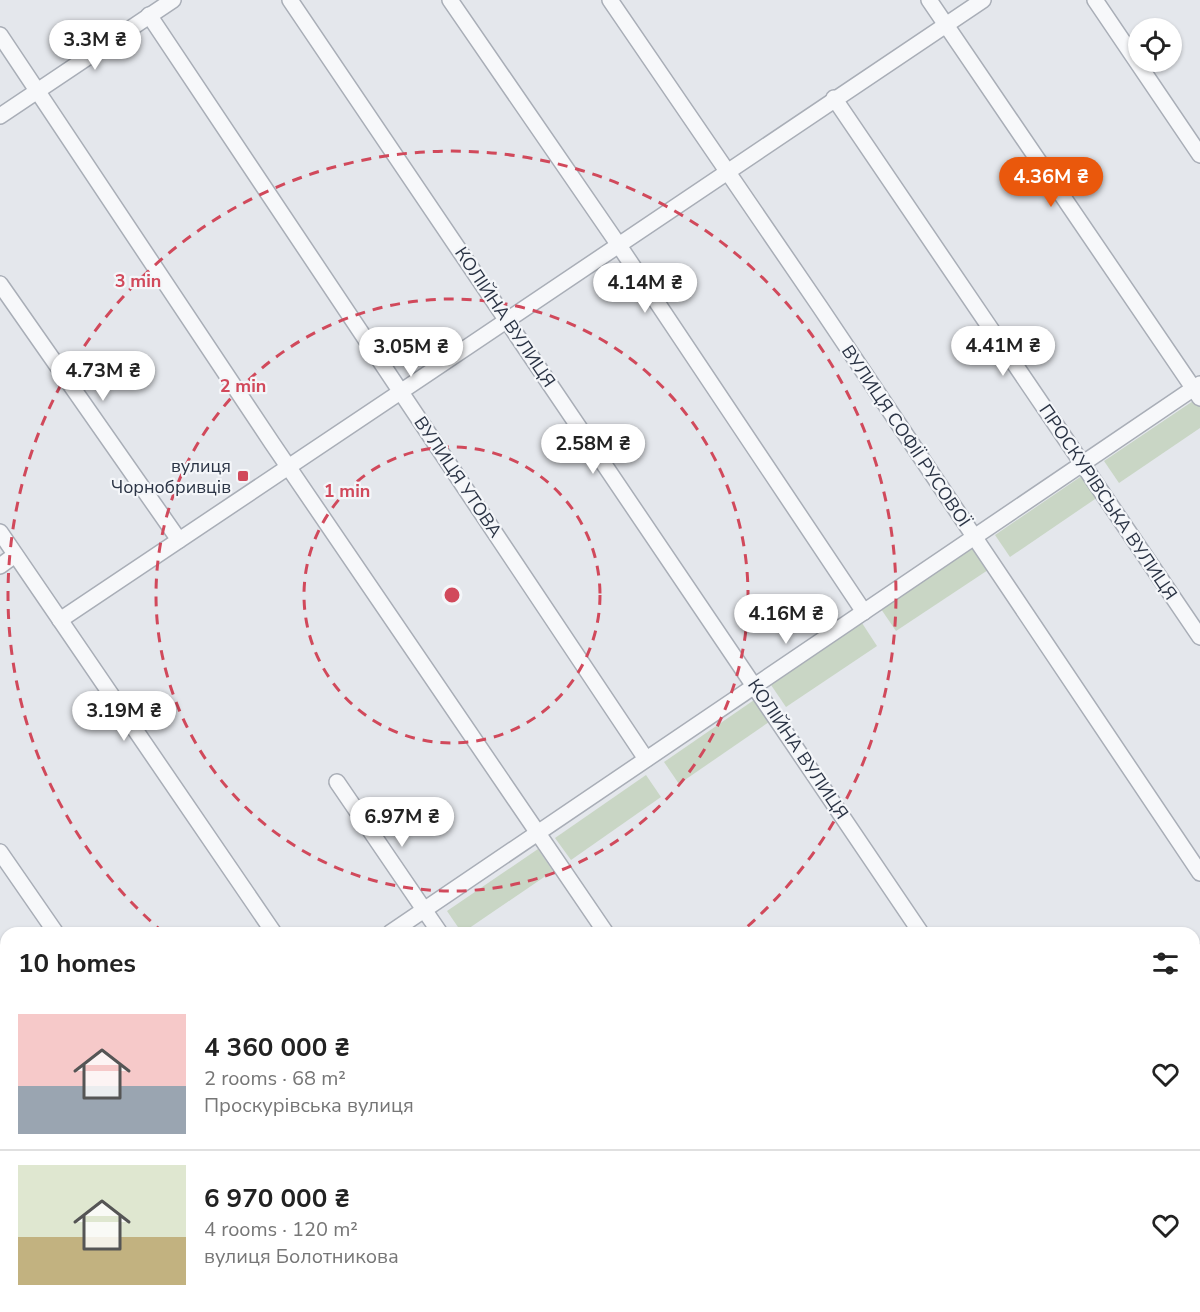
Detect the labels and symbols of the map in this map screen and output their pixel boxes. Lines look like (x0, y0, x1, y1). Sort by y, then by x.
pin: 3.3M ₴ (46, 20, 144, 71)
pin: 4.36M ₴ (996, 157, 1106, 208)
street label: КОЛІЙНА ВУЛИЦЯ (449, 242, 561, 392)
pin: 4.14M ₴ (590, 263, 700, 314)
text: 3 min (115, 269, 161, 293)
pin: 4.41M ₴ (948, 326, 1058, 377)
pin: 3.05M ₴ (356, 327, 466, 378)
street label: ВУЛИЦЯ СОФІЇ РУСОВОЇ (836, 340, 976, 532)
pin: 4.73M ₴ (48, 351, 158, 402)
text: 2 min (220, 374, 266, 398)
street label: ПРОСКУРІВСЬКА ВУЛИЦЯ (1033, 399, 1183, 605)
street label: ВУЛИЦЯ УТОВА (409, 412, 507, 542)
pin: 2.58M ₴ (538, 424, 648, 475)
place label: вулиця Чорнобривців (111, 454, 231, 499)
marker: вулиця Чорнобривців (236, 469, 250, 483)
text: 1 min (324, 479, 370, 503)
centre of rings (442, 585, 462, 605)
pin: 4.16M ₴ (731, 594, 841, 645)
street label: КОЛІЙНА ВУЛИЦЯ (742, 674, 854, 824)
pin: 3.19M ₴ (69, 691, 179, 742)
pin: 6.97M ₴ (347, 797, 457, 848)

